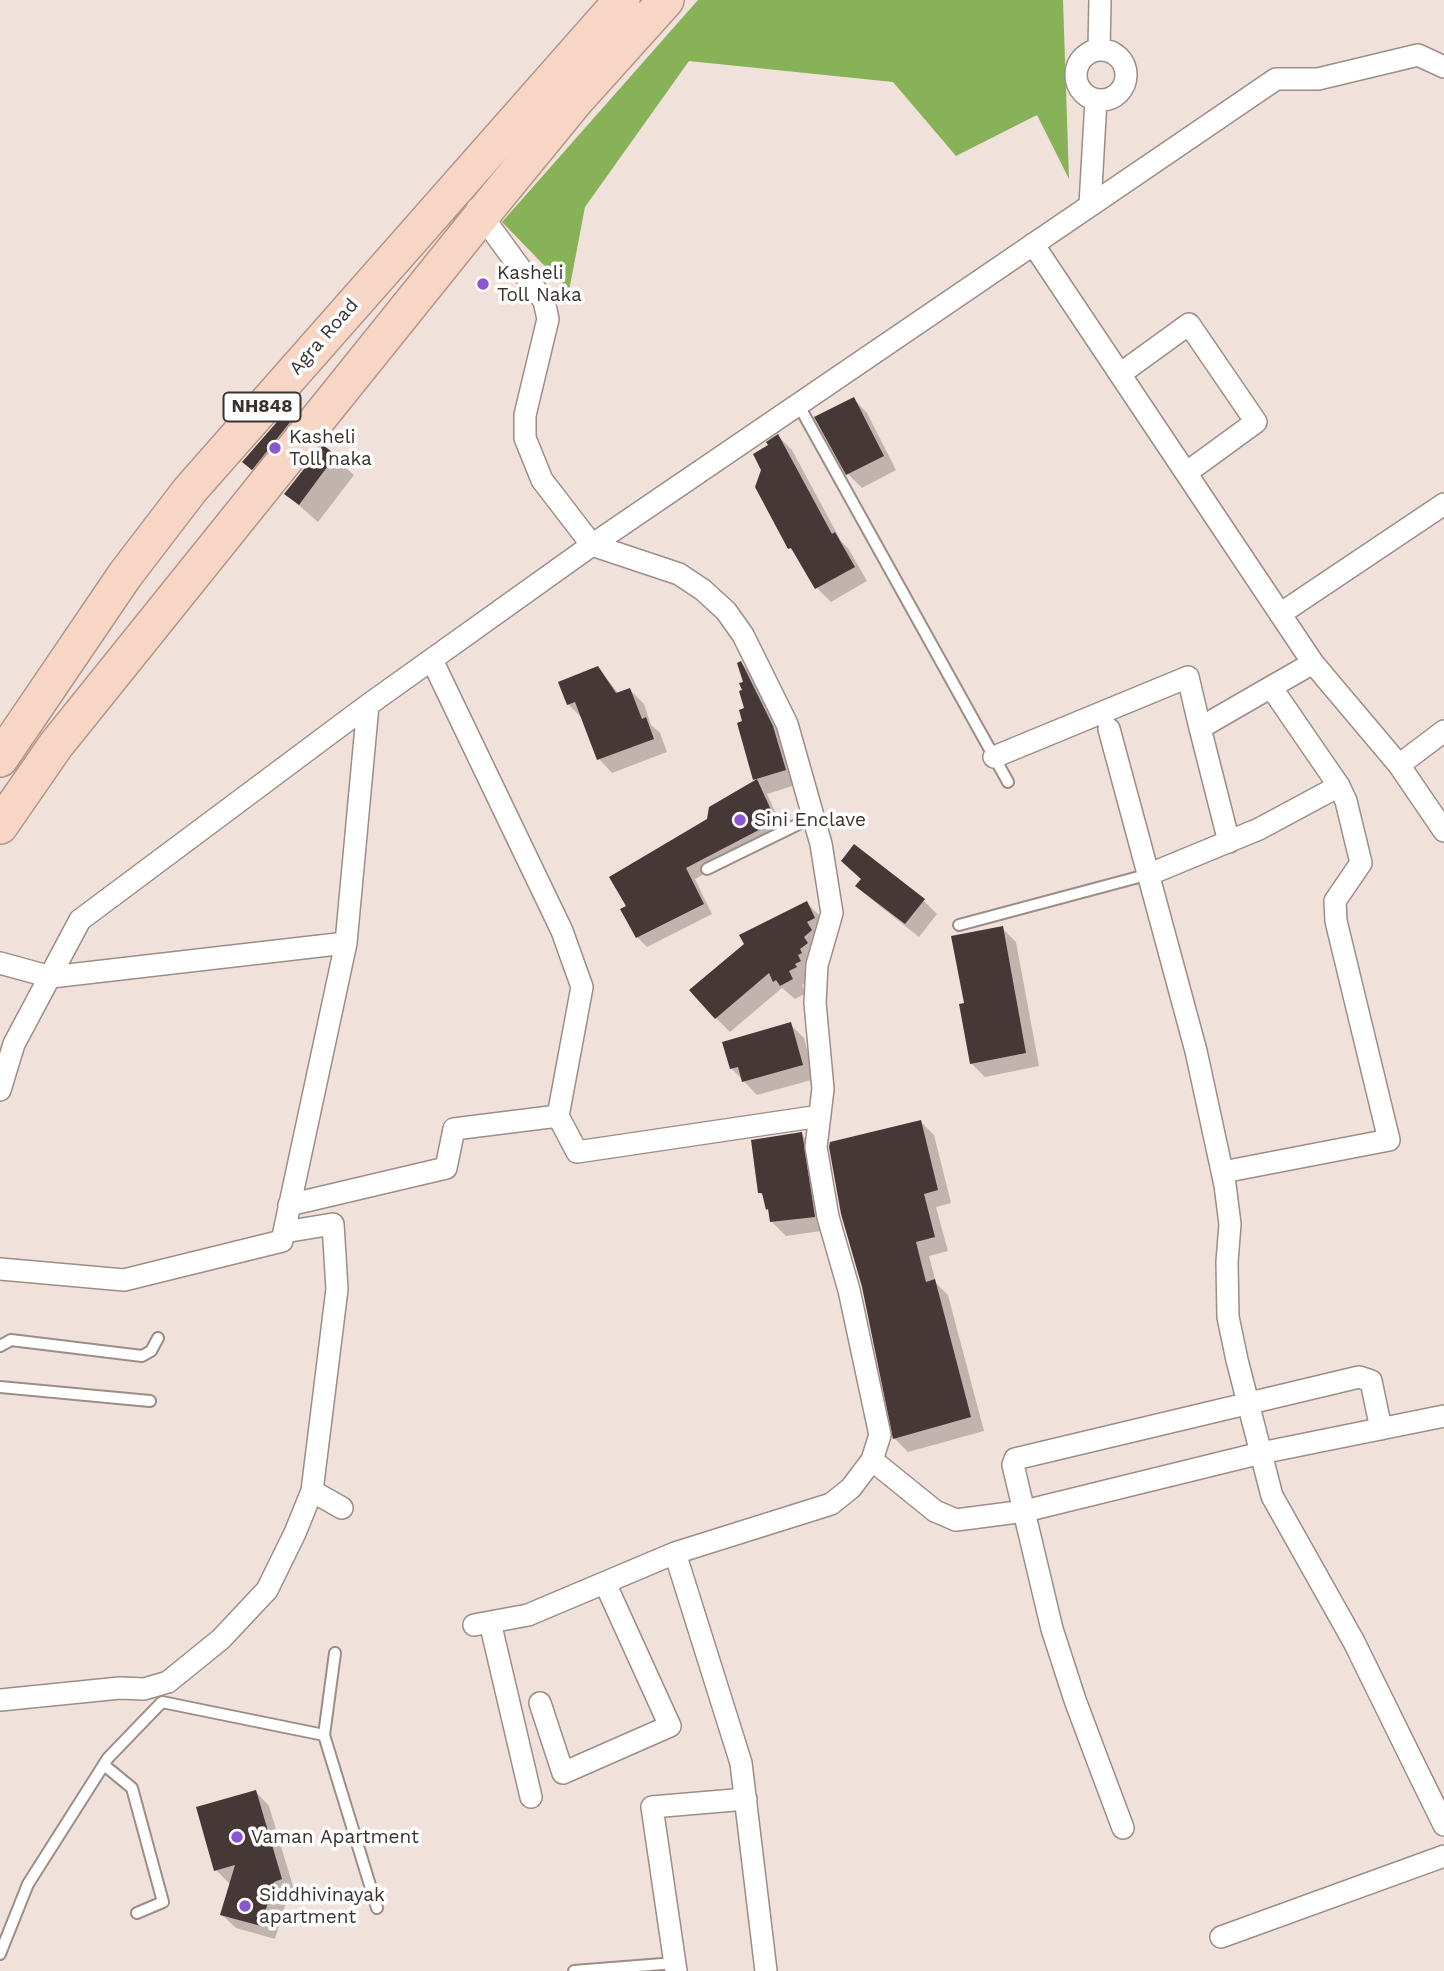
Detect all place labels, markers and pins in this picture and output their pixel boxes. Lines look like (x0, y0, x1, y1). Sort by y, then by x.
place label: Kasheli Toll Naka (497, 262, 582, 306)
marker: Kasheli Toll Naka (475, 276, 491, 292)
place label: Kasheli Toll naka (289, 426, 372, 470)
marker: Kasheli Toll naka (267, 440, 283, 456)
place label: Sini Enclave (754, 809, 866, 831)
marker: Sini Enclave (732, 812, 748, 828)
place label: Vaman Apartment (251, 1826, 419, 1848)
marker: Vaman Apartment (229, 1829, 245, 1845)
place label: Siddhivinayak apartment (259, 1884, 385, 1928)
marker: Siddhivinayak apartment (237, 1898, 253, 1914)

